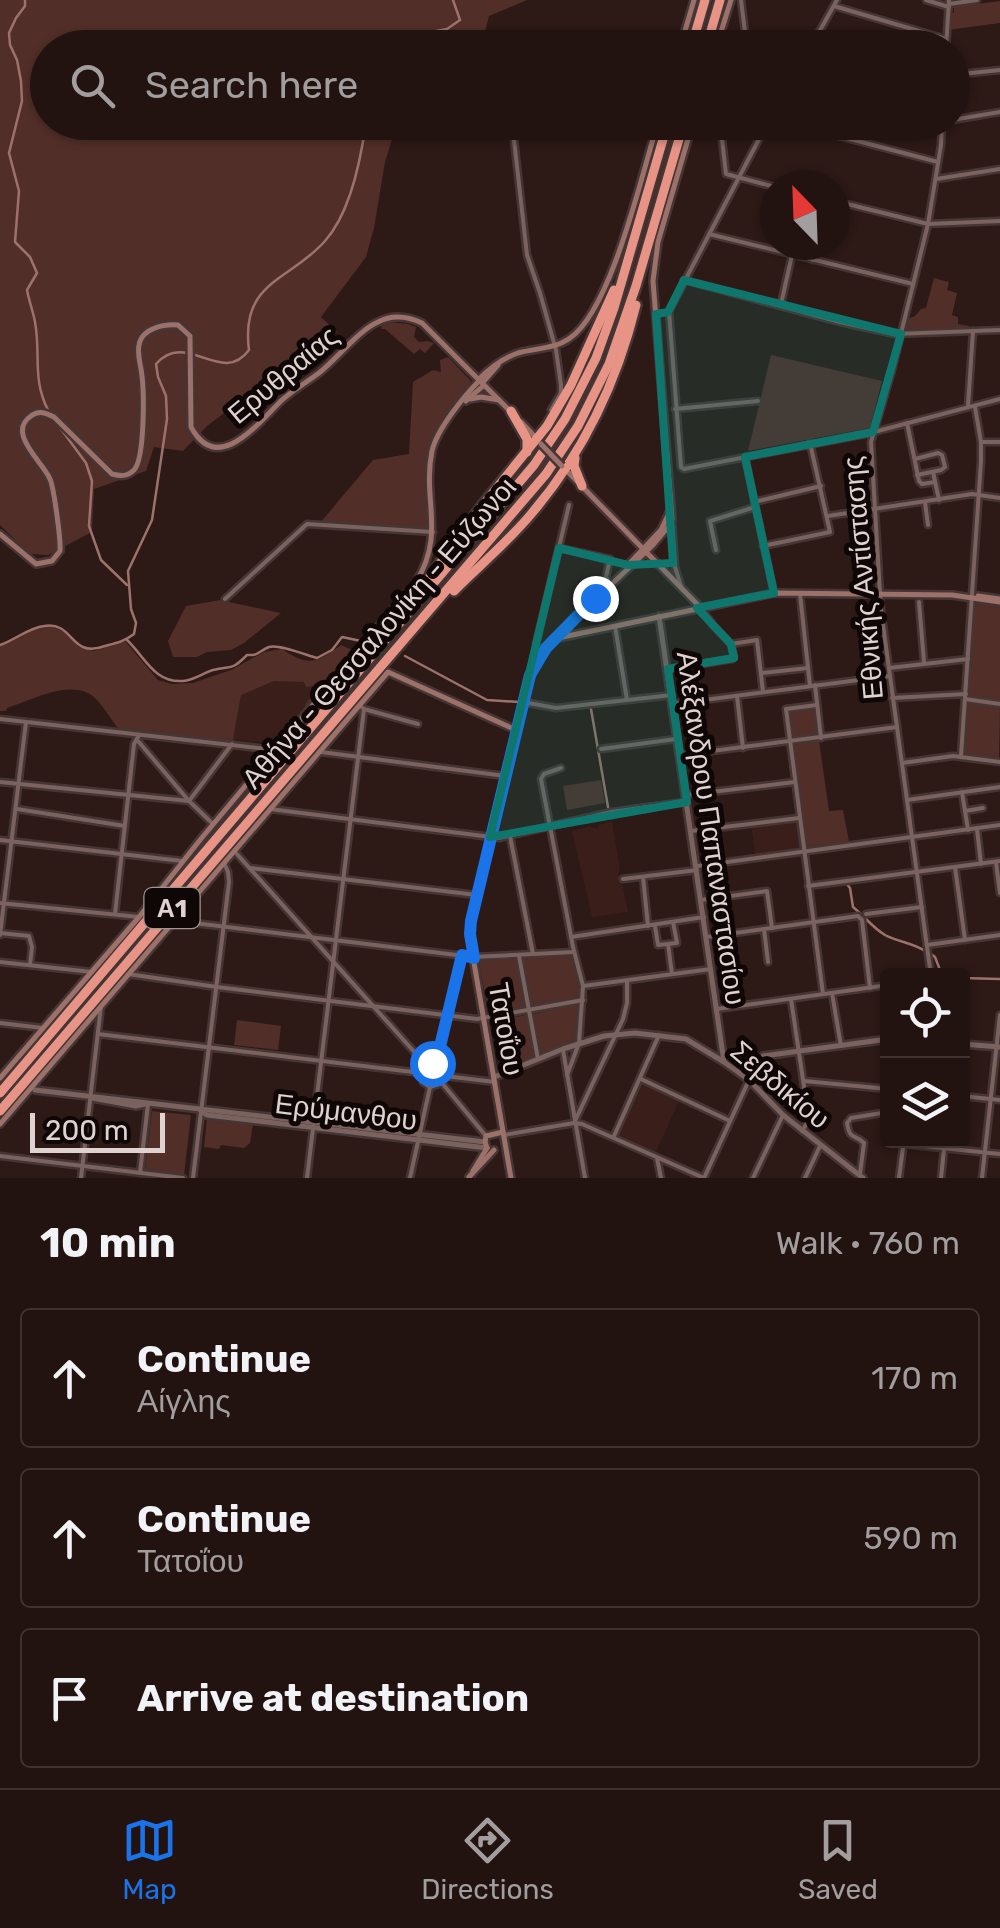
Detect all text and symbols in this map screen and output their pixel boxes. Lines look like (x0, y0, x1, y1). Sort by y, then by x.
search box (30, 30, 970, 140)
icon: search (65, 58, 120, 113)
text: Search here (145, 62, 358, 108)
north arrow (760, 170, 850, 260)
street label: Ερυθραίας (221, 319, 345, 431)
street label: Εθνικής Αντίστασης (836, 455, 890, 701)
street label: Αθήνα - Θεσσαλονίκη - Εύζωνοι (235, 471, 523, 795)
route end (573, 576, 619, 622)
street label: Αλέξανδρου Παπαναστασίου (670, 649, 752, 1007)
road number: Α1 (144, 888, 200, 928)
map controls (880, 968, 970, 1148)
button: locate (880, 968, 970, 1058)
street label: Τατοΐου (482, 980, 530, 1078)
street label: Σεβδικίου (724, 1034, 836, 1136)
route start (410, 1041, 456, 1087)
button: layers (880, 1058, 970, 1148)
street label: Ερύμανθου (273, 1087, 419, 1137)
scale bar (30, 1108, 165, 1152)
text: 200 m (45, 1114, 129, 1147)
text: 10 min (40, 1218, 176, 1268)
text: Walk · 760 m (776, 1224, 960, 1262)
text: Continue (137, 1336, 311, 1382)
icon: ahead (42, 1351, 97, 1406)
text: 170 m (871, 1359, 958, 1397)
text: Αίγλης (137, 1382, 231, 1420)
text: Continue (137, 1496, 311, 1542)
icon: ahead (42, 1511, 97, 1566)
text: 590 m (863, 1519, 958, 1557)
text: Τατοΐου (137, 1542, 244, 1580)
icon: arrive (42, 1671, 97, 1726)
text: Arrive at destination (137, 1675, 529, 1721)
tab: Map (122, 1813, 177, 1906)
tab: Directions (421, 1813, 554, 1906)
tab: Saved (798, 1813, 878, 1906)

